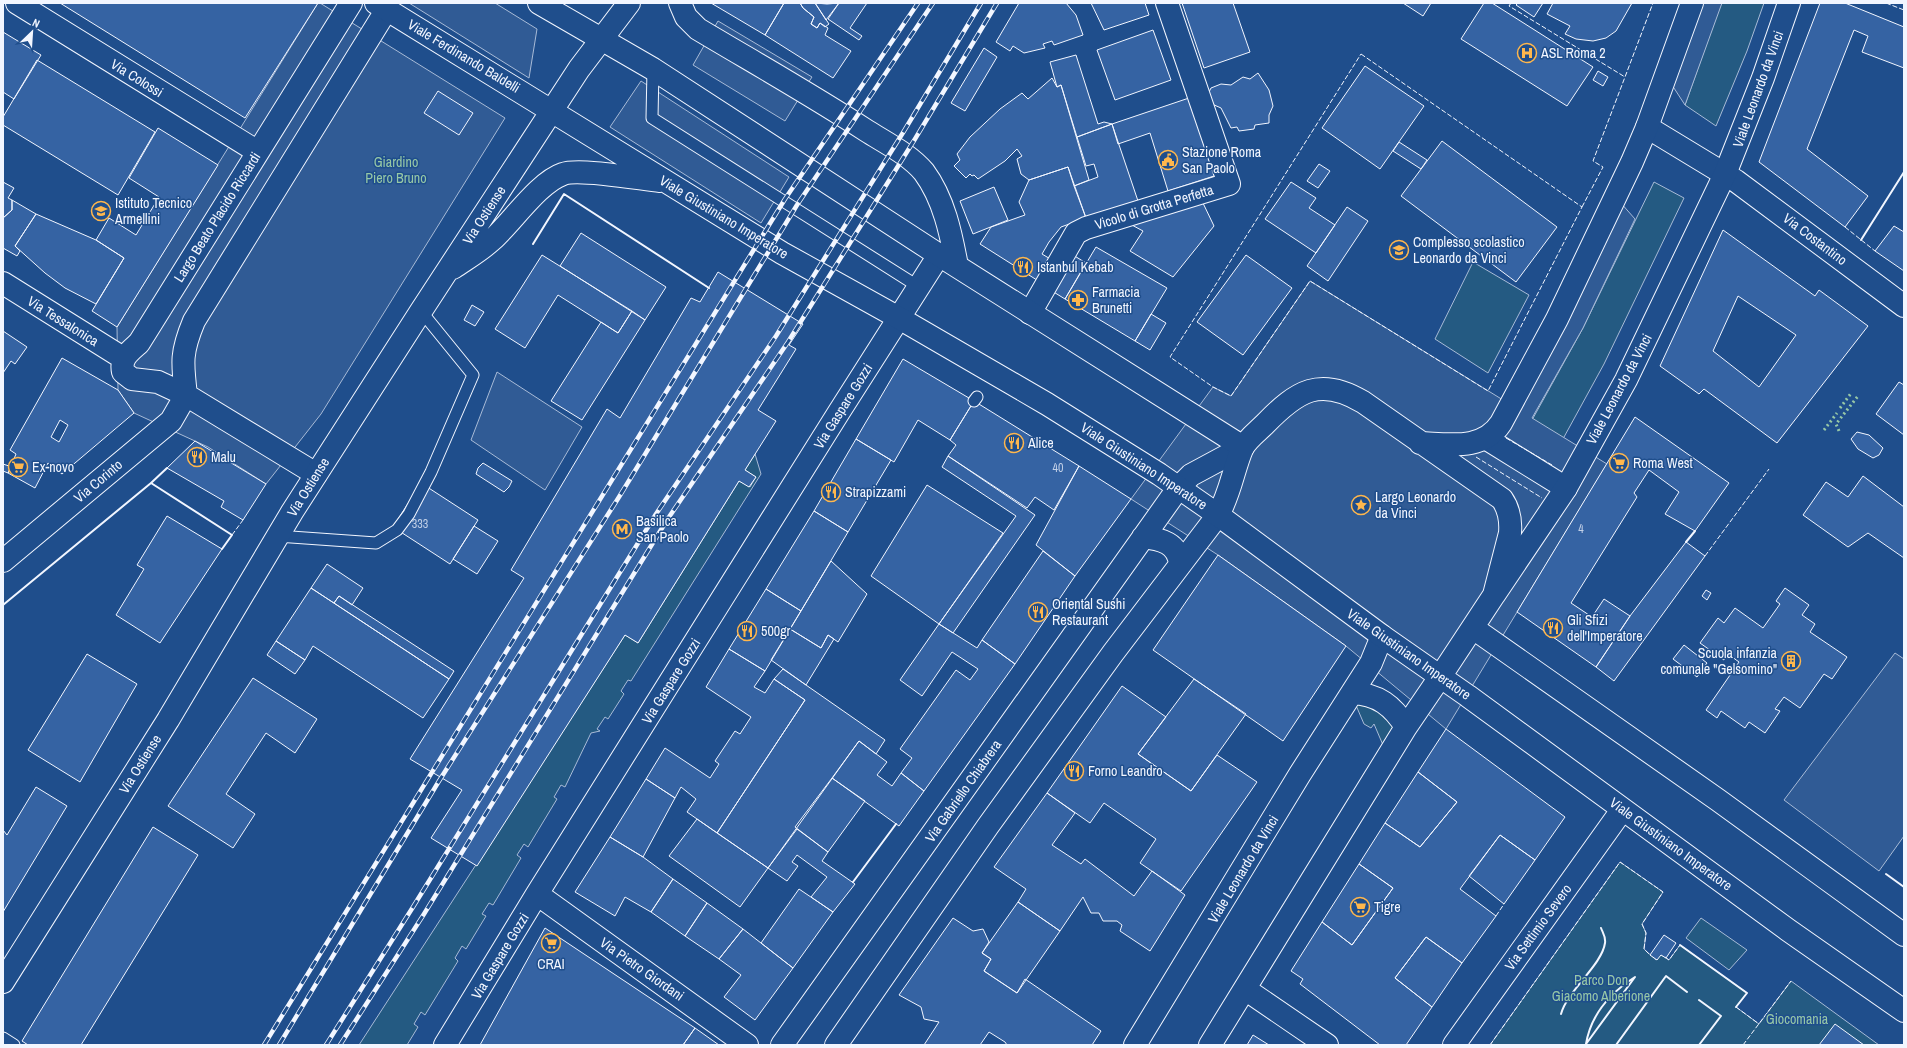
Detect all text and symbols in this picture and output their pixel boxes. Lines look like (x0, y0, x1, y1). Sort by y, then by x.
north arrow (12, 12, 52, 52)
text: N (30, 15, 42, 31)
street label: Viale Ferdinando Baldelli (404, 15, 524, 97)
street label: Viale Leonardo da Vinci (1729, 28, 1787, 150)
hospital icon: ASL Roma 2 (1516, 42, 1538, 64)
place label: ASL Roma 2 (1540, 44, 1606, 62)
street label: Via Colossi (107, 55, 167, 101)
place label: Stazione Roma San Paolo (1182, 143, 1262, 177)
street label: Largo Beato Placido Riccardi (170, 149, 264, 285)
public building icon: Stazione Roma San Paolo (1157, 149, 1179, 171)
park label: Giardino Piero Bruno (365, 153, 427, 187)
street label: Viale Giustiniano Imperatore (656, 171, 792, 263)
street label: Vicolo di Grotta Perfetta (1093, 180, 1216, 234)
street label: Via Ostiense (458, 182, 510, 248)
place label: Istituto Tecnico Armellini (114, 194, 192, 228)
school or university icon: Istituto Tecnico Armellini (90, 200, 112, 222)
street label: Via Costantino (1779, 209, 1851, 269)
place label: Complesso scolastico Leonardo da Vinci (1413, 233, 1525, 267)
school or university icon: Complesso scolastico Leonardo da Vinci (1388, 239, 1410, 261)
restaurant icon: Istanbul Kebab (1012, 256, 1034, 278)
place label: Istanbul Kebab (1037, 258, 1114, 276)
place label: Farmacia Brunetti (1092, 283, 1141, 317)
pharmacy icon: Farmacia Brunetti (1067, 289, 1089, 311)
street label: Via Tessalonica (24, 292, 102, 350)
street label: Viale Leonardo da Vinci (1582, 331, 1656, 447)
street label: Via Gaspare Gozzi (810, 360, 876, 452)
street label: Viale Giustiniano Imperatore (1077, 418, 1211, 514)
restaurant icon: Alice (1003, 432, 1025, 454)
place label: Alice (1027, 434, 1054, 452)
restaurant icon: Malu (186, 446, 208, 468)
place label: Malu (211, 448, 236, 466)
supermarket icon: Roma West (1608, 452, 1630, 474)
street label: Via Ostiense (283, 454, 333, 520)
place label: Roma West (1633, 454, 1693, 472)
street label: Via Corinto (70, 455, 126, 507)
supermarket icon: Ex-novo (7, 456, 29, 478)
place label: Ex-novo (32, 458, 74, 476)
house number: 40 (1053, 460, 1063, 476)
restaurant icon: Strapizzami (820, 481, 842, 503)
place label: Strapizzami (845, 483, 906, 501)
place label: Largo Leonardo da Vinci (1375, 488, 1456, 522)
place icon: Largo Leonardo da Vinci (1350, 494, 1372, 516)
place label: Basilica San Paolo (636, 512, 689, 546)
house number: 333 (412, 516, 428, 532)
metro station icon: Basilica San Paolo (611, 518, 633, 540)
house number: 4 (1578, 521, 1584, 537)
place label: Oriental Sushi Restaurant (1052, 595, 1125, 629)
restaurant icon: Oriental Sushi Restaurant (1027, 601, 1049, 623)
street label: Viale Giustiniano Imperatore (1344, 604, 1474, 704)
place label: Gli Sfizi dell'Imperatore (1567, 611, 1643, 645)
restaurant icon: Gli Sfizi dell'Imperatore (1542, 617, 1564, 639)
restaurant icon: 500gr (736, 620, 758, 642)
place label: 500gr (761, 622, 791, 640)
street label: Via Gaspare Gozzi (638, 635, 704, 727)
place label: Scuola infanzia comunale "Gelsomino" (1660, 644, 1778, 678)
building icon: Scuola infanzia comunale "Gelsomino" (1780, 650, 1802, 672)
street label: Via Ostiense (115, 731, 165, 797)
street label: Via Gabriello Chiabrera (921, 736, 1005, 846)
restaurant icon: Forno Leandro (1063, 760, 1085, 782)
place label: Forno Leandro (1088, 762, 1163, 780)
street label: Viale Giustiniano Imperatore (1606, 793, 1736, 895)
street label: Viale Leonardo da Vinci (1204, 812, 1282, 926)
street label: Via Settimio Severo (1501, 880, 1575, 974)
supermarket icon: Tigre (1349, 896, 1371, 918)
place label: Tigre (1374, 898, 1401, 916)
street label: Via Gaspare Gozzi (467, 910, 533, 1002)
supermarket icon: CRAI (540, 932, 562, 954)
street label: Via Pietro Giordani (596, 933, 688, 1005)
place label: CRAI (537, 955, 565, 973)
park label: Parco Don Giacomo Alberione (1552, 971, 1650, 1005)
park label: Giocomania (1766, 1010, 1829, 1028)

